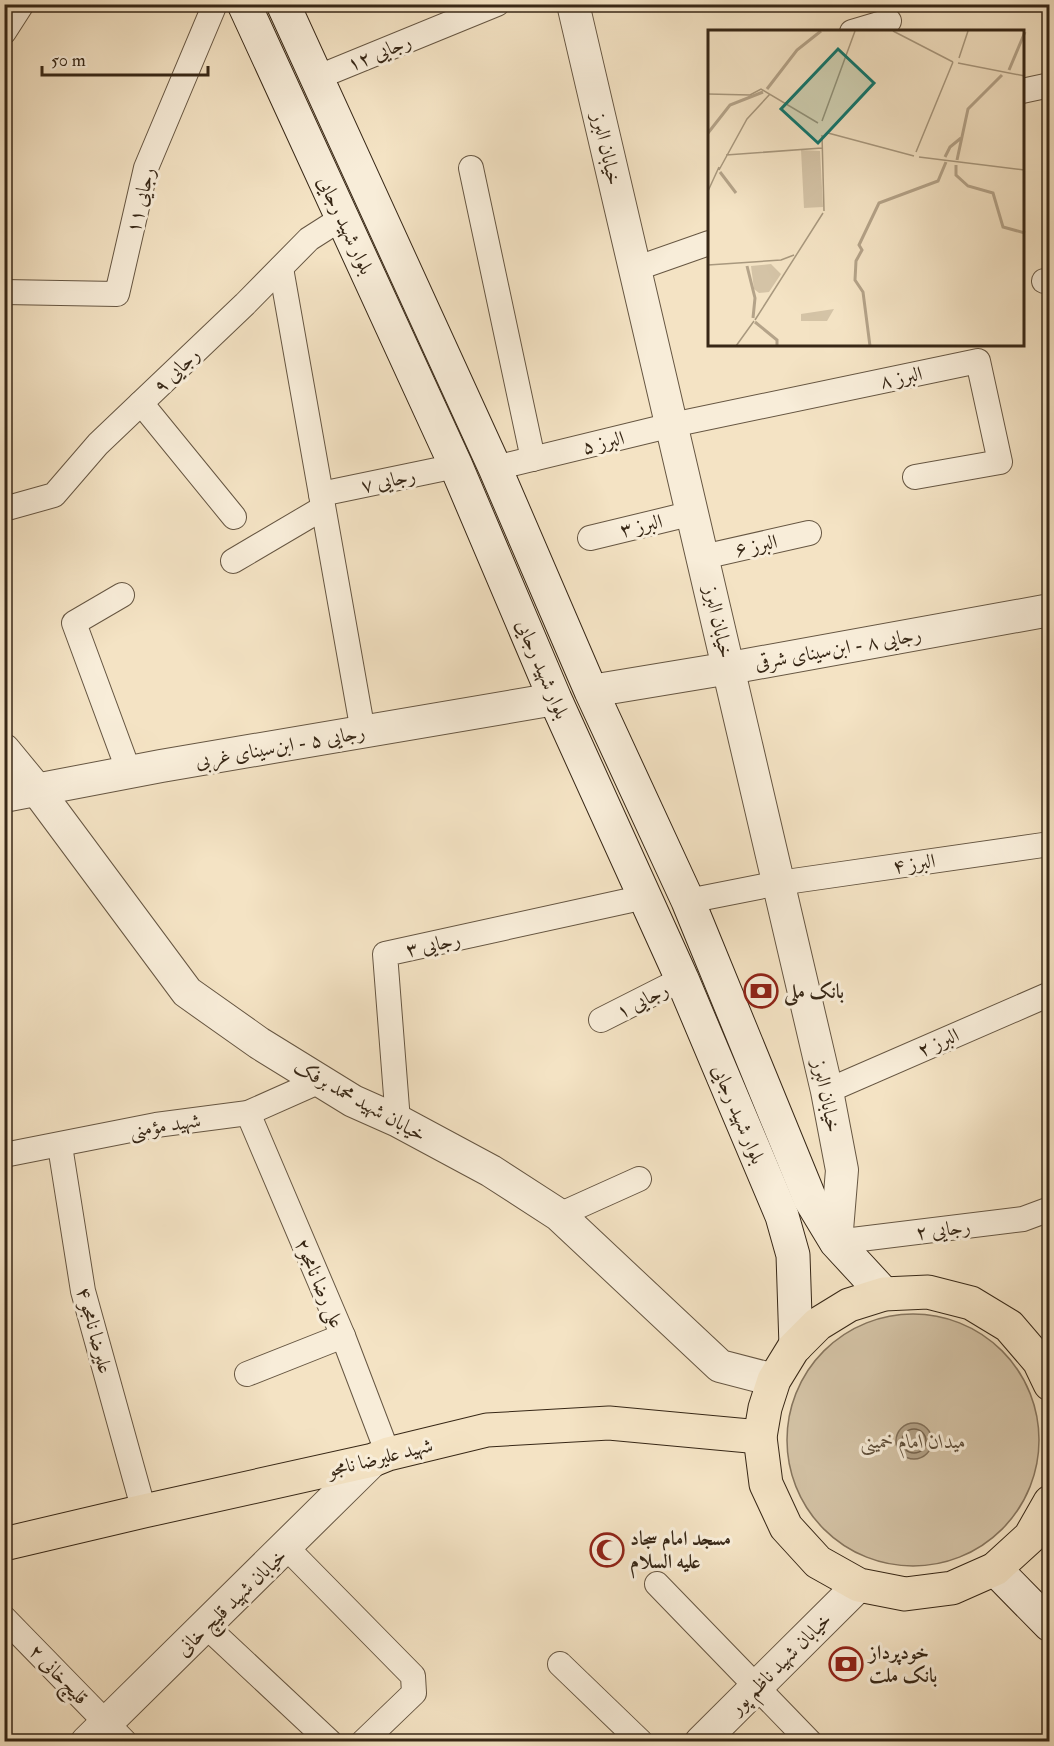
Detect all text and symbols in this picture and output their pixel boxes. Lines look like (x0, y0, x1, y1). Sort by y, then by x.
street label: رجایی ۱۲ (343, 28, 415, 78)
inset map (708, 30, 1024, 346)
scale bar (42, 39, 208, 77)
text: 50 m (51, 49, 86, 72)
street label: خیابان البرز (586, 109, 627, 188)
street label: رجایی ۱۱ (120, 165, 162, 236)
street label: بلوار شهید رجایی (311, 172, 379, 279)
street label: رجایی ۹ (148, 342, 206, 399)
street label: البرز ۸ (878, 361, 925, 394)
street label: البرز ۵ (579, 425, 627, 460)
street label: رجایی ۷ (358, 463, 418, 499)
street label: البرز ۳ (617, 509, 665, 542)
street label: البرز ۶ (733, 529, 780, 562)
street label: خیابان البرز (698, 582, 739, 661)
street label: بلوار شهید رجایی (509, 616, 575, 723)
street label: رجایی ۸ - ابن‌سینای شرقی (753, 622, 924, 676)
street label: رجایی ۵ - ابن‌سینای غربی (193, 719, 367, 776)
street label: البرز ۴ (891, 848, 937, 879)
street label: رجایی ۳ (403, 927, 463, 963)
bank icon: بانک ملی (743, 973, 779, 1009)
street label: رجایی ۱ (612, 977, 673, 1025)
place label: بانک ملی (783, 979, 844, 1007)
street label: البرز ۲ (914, 1022, 963, 1063)
street label: خیابان شهید محمد برفک (289, 1054, 430, 1147)
street label: خیابان البرز (806, 1056, 846, 1135)
street label: بلوار شهید رجایی (705, 1061, 771, 1168)
street label: شهید مؤمنی (128, 1108, 203, 1145)
street label: رجایی ۲ (914, 1214, 972, 1246)
street label: علی رضا نامجو۲ (288, 1235, 350, 1333)
street label: علیرضا نامجو ۴ (71, 1284, 118, 1376)
park label: میدان امام خمینی (860, 1429, 966, 1459)
street label: شهید علیرضا نامجو (323, 1432, 435, 1483)
place label: مسجد امام سجاد علیه السلام (630, 1526, 731, 1579)
mosque icon: مسجد امام سجاد علیه السلام (589, 1532, 625, 1568)
street label: خیابان شهید قلیچ خانی (171, 1543, 295, 1665)
street label: خیابان شهید ناظم پور (723, 1607, 841, 1725)
street label: قلیچ‌خانی ۲ (20, 1639, 94, 1713)
place label: خودپرداز بانک ملت (867, 1640, 938, 1688)
bank icon: خودپرداز بانک ملت (828, 1646, 864, 1682)

